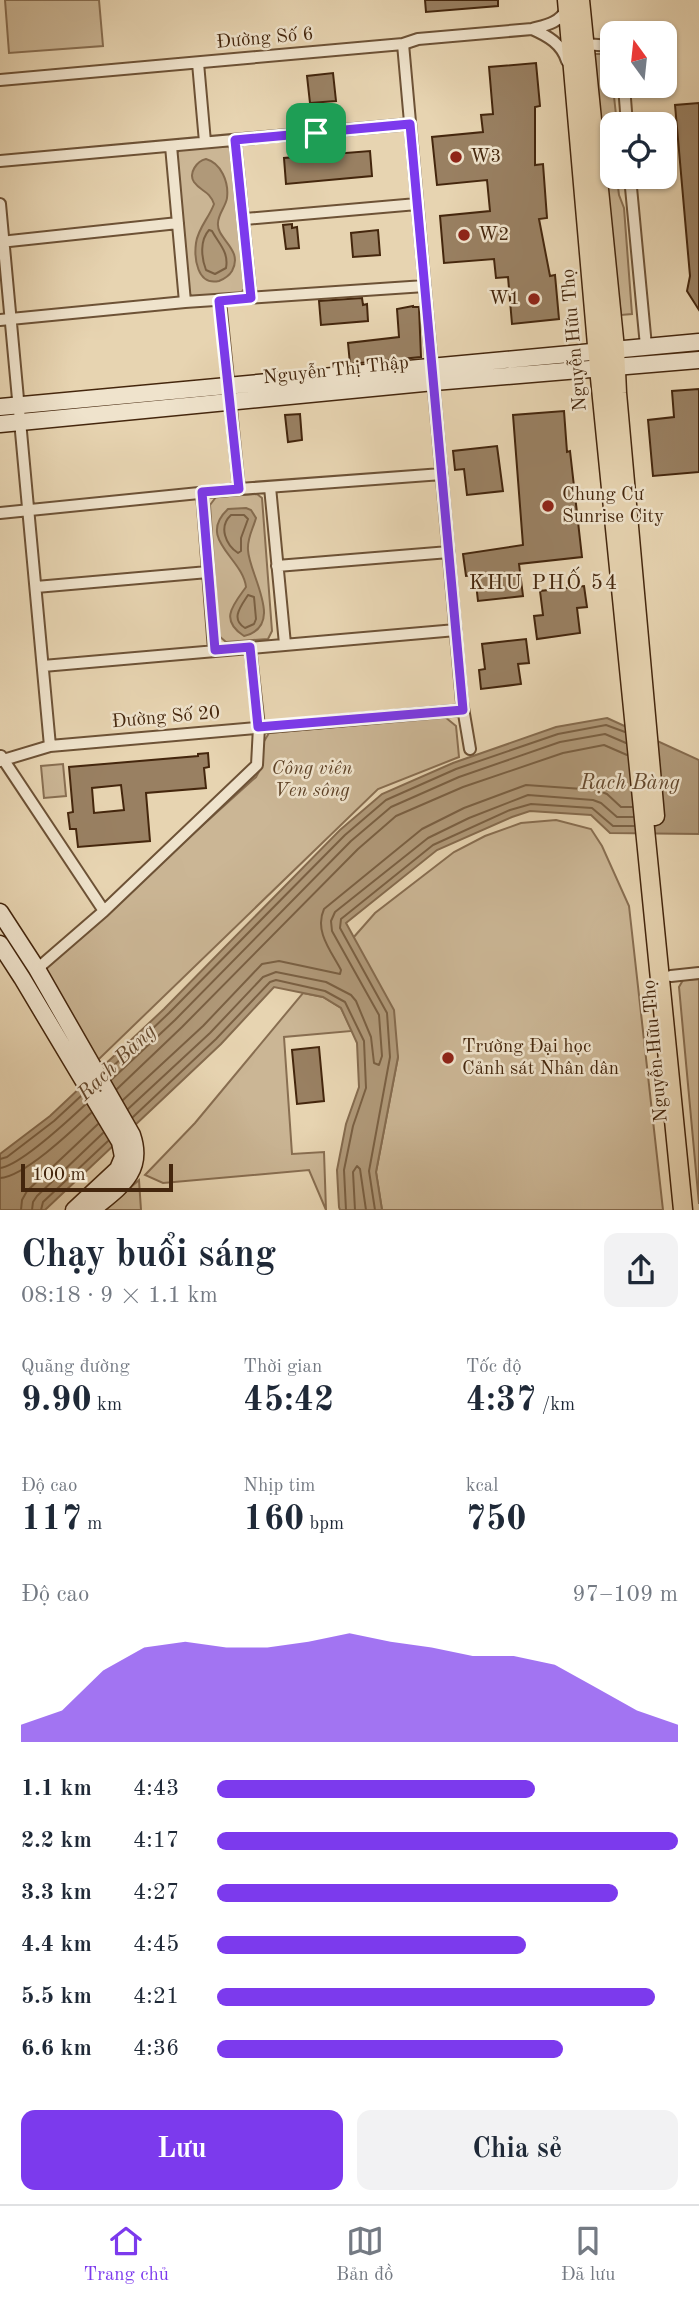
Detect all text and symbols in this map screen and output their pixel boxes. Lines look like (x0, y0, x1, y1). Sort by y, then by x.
north arrow (600, 21, 677, 98)
map controls (600, 21, 677, 189)
street label: Đường Số 6 (215, 24, 314, 53)
pin (286, 103, 346, 163)
button: locate (600, 112, 677, 189)
icon: arrive (297, 114, 335, 152)
place label: W3 (470, 148, 501, 167)
marker: W3 (448, 149, 464, 165)
place label: W2 (478, 226, 509, 245)
marker: W2 (456, 227, 472, 243)
street label: Nguyễn Hữu Thọ (557, 268, 591, 412)
place label: W1 (489, 290, 520, 309)
marker: W1 (526, 291, 542, 307)
street label: Nguyễn Thị Thập (262, 352, 410, 388)
place label: Chung Cư Sunrise City (562, 486, 664, 527)
marker: Chung Cư Sunrise City (540, 498, 556, 514)
district label: KHU PHỐ 54 (469, 566, 619, 594)
street label: Đường Số 20 (111, 703, 221, 732)
park label: Công viên Ven sông (272, 760, 353, 801)
water label: Rạch Bàng (579, 773, 680, 794)
street label: Nguyễn Hữu Thọ (638, 979, 672, 1123)
water label: Rạch Bàng (73, 1021, 160, 1106)
place label: Trường Đại học Cảnh sát Nhân dân (462, 1038, 619, 1079)
marker: Trường Đại học Cảnh sát Nhân dân (440, 1050, 456, 1066)
scale bar (21, 1161, 173, 1193)
text: 100 m (32, 1166, 85, 1185)
button: share (604, 1233, 678, 1307)
text: Chạy buổi sáng (21, 1237, 276, 1275)
text: 08:18 · 9 × 1.1 km (21, 1284, 218, 1307)
text: Quãng đường (21, 1358, 130, 1377)
text: Thời gian (243, 1358, 322, 1377)
text: Tốc độ (466, 1358, 522, 1377)
text: 9.90 (21, 1383, 92, 1418)
text: 45:42 (243, 1383, 334, 1418)
text: 4:37 (466, 1383, 536, 1418)
text: km (92, 1396, 122, 1415)
text: /km (536, 1396, 575, 1415)
text: Độ cao (21, 1477, 77, 1496)
text: Nhịp tim (243, 1477, 315, 1496)
text: kcal (466, 1477, 498, 1496)
text: 117 (21, 1502, 82, 1537)
text: 160 (243, 1502, 304, 1537)
text: 750 (466, 1502, 527, 1537)
text: m (82, 1515, 102, 1534)
text: bpm (304, 1515, 344, 1534)
text: Độ cao (21, 1583, 89, 1606)
text: 97–109 m (572, 1583, 678, 1606)
text: 1.1 km (21, 1777, 92, 1800)
text: 4:43 (133, 1777, 179, 1800)
text: 2.2 km (21, 1829, 92, 1852)
text: 4:17 (133, 1829, 179, 1852)
text: 3.3 km (21, 1881, 92, 1904)
text: 4:27 (133, 1881, 179, 1904)
text: 4.4 km (21, 1933, 92, 1956)
text: 4:45 (133, 1933, 179, 1956)
text: 5.5 km (21, 1985, 92, 2008)
text: 4:21 (133, 1985, 179, 2008)
text: 6.6 km (21, 2037, 92, 2060)
text: 4:36 (133, 2037, 179, 2060)
button: Lưu (21, 2110, 343, 2190)
button: Chia sẻ (357, 2110, 678, 2190)
tab: Trang chủ (84, 2222, 169, 2287)
tab: Bản đồ (336, 2222, 394, 2287)
tab: Đã lưu (561, 2222, 615, 2287)

